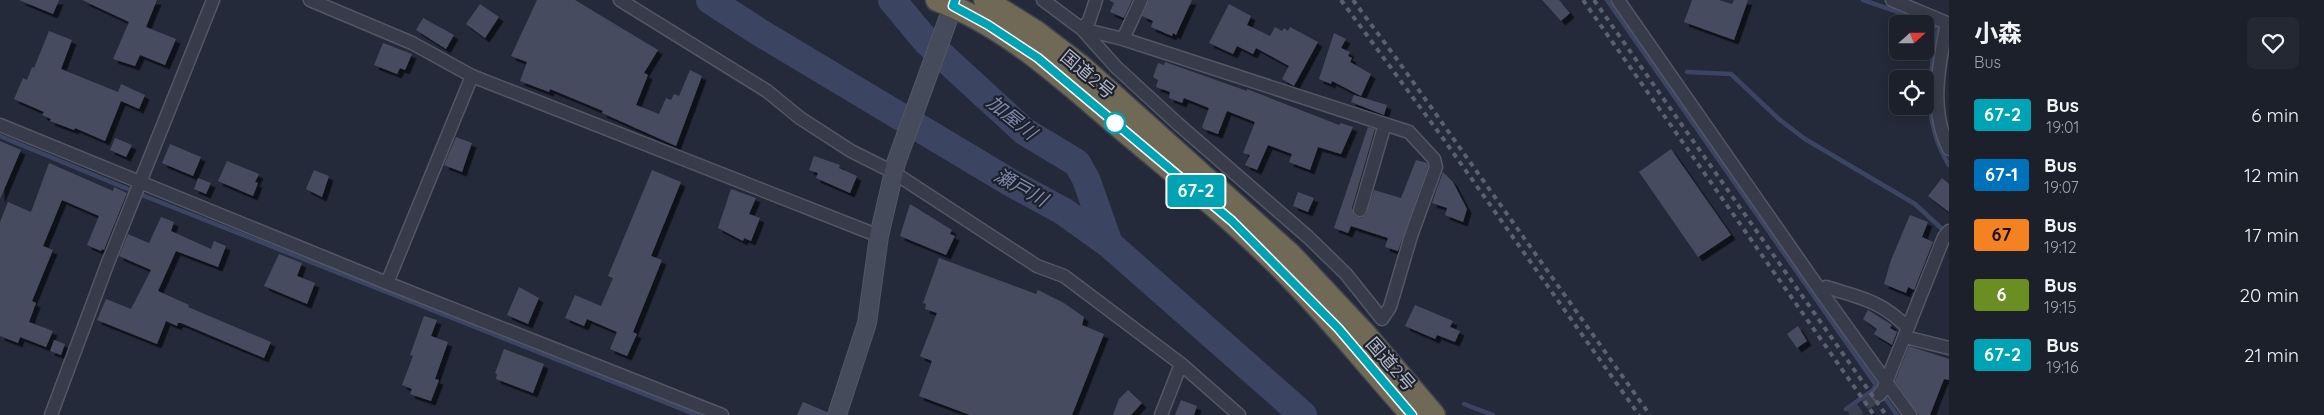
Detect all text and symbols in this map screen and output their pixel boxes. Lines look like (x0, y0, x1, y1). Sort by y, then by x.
north arrow (1889, 15, 1934, 60)
map controls (1889, 15, 1934, 115)
button: heart (2247, 17, 2299, 69)
text: 小森 (1974, 18, 2022, 48)
street label: 国道2号 (1056, 45, 1120, 103)
text: Bus (1974, 52, 2001, 72)
button: locate (1889, 70, 1934, 115)
water label: 加屋川 (982, 90, 1043, 146)
text: Bus (2046, 93, 2079, 117)
text: 67-2 (1984, 103, 2021, 126)
text: 6 min (2251, 103, 2299, 127)
unlabelled marker (1104, 112, 1126, 134)
text: 19:01 (2046, 117, 2080, 137)
text: Bus (2044, 153, 2077, 177)
water label: 瀬戸川 (990, 163, 1053, 212)
text: 67-1 (1985, 163, 2018, 186)
text: 12 min (2244, 163, 2299, 187)
line badge: 67-2 (1161, 175, 1231, 207)
text: 19:07 (2044, 177, 2079, 197)
text: 67-2 (1177, 179, 1215, 202)
text: Bus (2044, 213, 2077, 237)
text: 67 (1992, 223, 2011, 246)
text: 17 min (2245, 223, 2299, 247)
text: 19:12 (2044, 237, 2077, 257)
text: Bus (2044, 273, 2077, 297)
text: 6 (1997, 283, 2006, 306)
text: 20 min (2240, 283, 2299, 307)
text: 19:15 (2044, 297, 2076, 317)
street label: 国道2号 (1361, 332, 1421, 396)
text: Bus (2046, 333, 2079, 357)
text: 67-2 (1984, 343, 2021, 366)
text: 21 min (2244, 343, 2299, 367)
text: 19:16 (2046, 357, 2079, 377)

